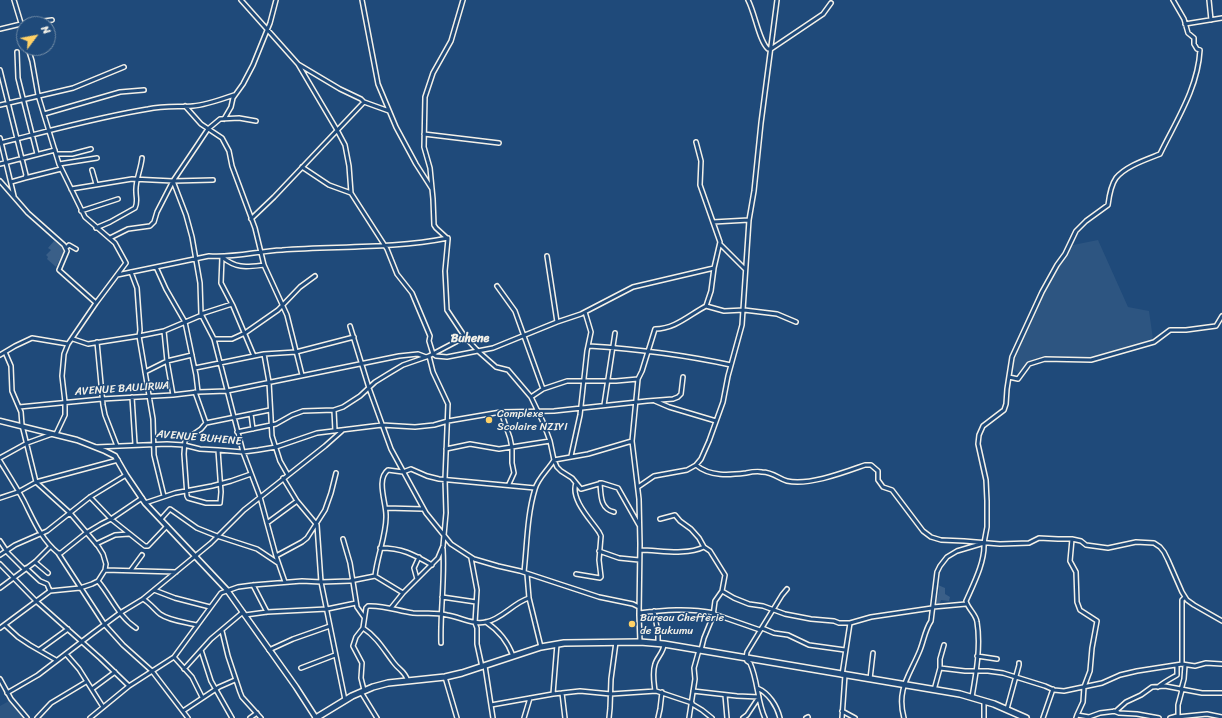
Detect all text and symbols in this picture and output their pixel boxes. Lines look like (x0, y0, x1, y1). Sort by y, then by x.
north arrow (16, 16, 56, 56)
text: N (36, 22, 56, 38)
district label: Buhene (451, 332, 489, 346)
street label: AVENUE BAULIRWA (74, 379, 170, 399)
place label: Complexe Scolaire NZIYI (497, 407, 568, 433)
marker: Complexe Scolaire NZIYI (484, 415, 494, 425)
street label: AVENUE BUHENE (156, 428, 242, 448)
place label: Bureau Chefferie de Bukumu (640, 611, 724, 637)
marker: Bureau Chefferie de Bukumu (627, 619, 637, 629)

